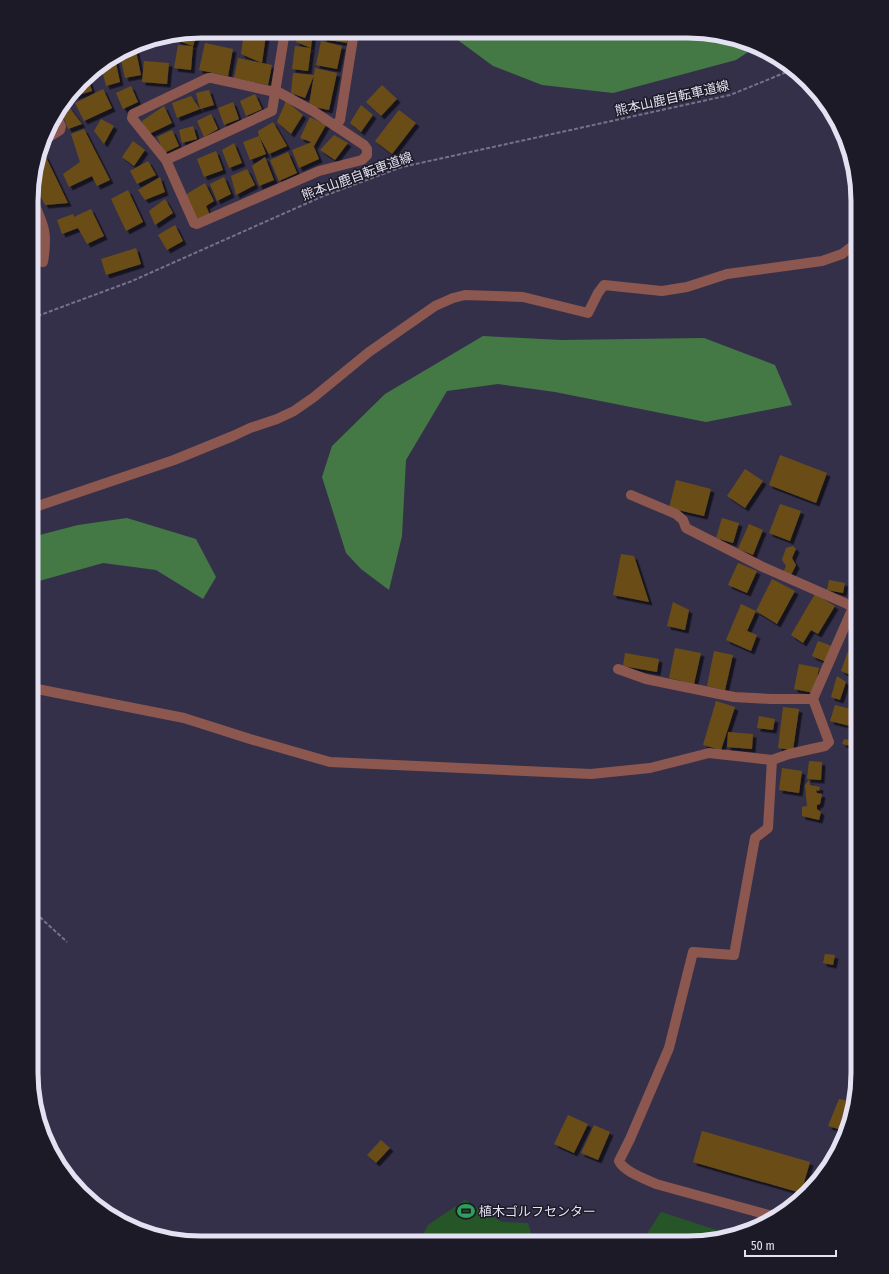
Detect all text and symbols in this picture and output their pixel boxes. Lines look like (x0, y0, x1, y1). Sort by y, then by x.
street label: 熊本山鹿自転車道線 (613, 78, 731, 118)
street label: 熊本山鹿自転車道線 (299, 149, 415, 203)
sports icon: 植木ゴルフセンター (456, 1201, 476, 1221)
place label: 植木ゴルフセンター (479, 1204, 596, 1219)
scale bar (745, 1232, 836, 1258)
text: 50 m (751, 1239, 775, 1253)

